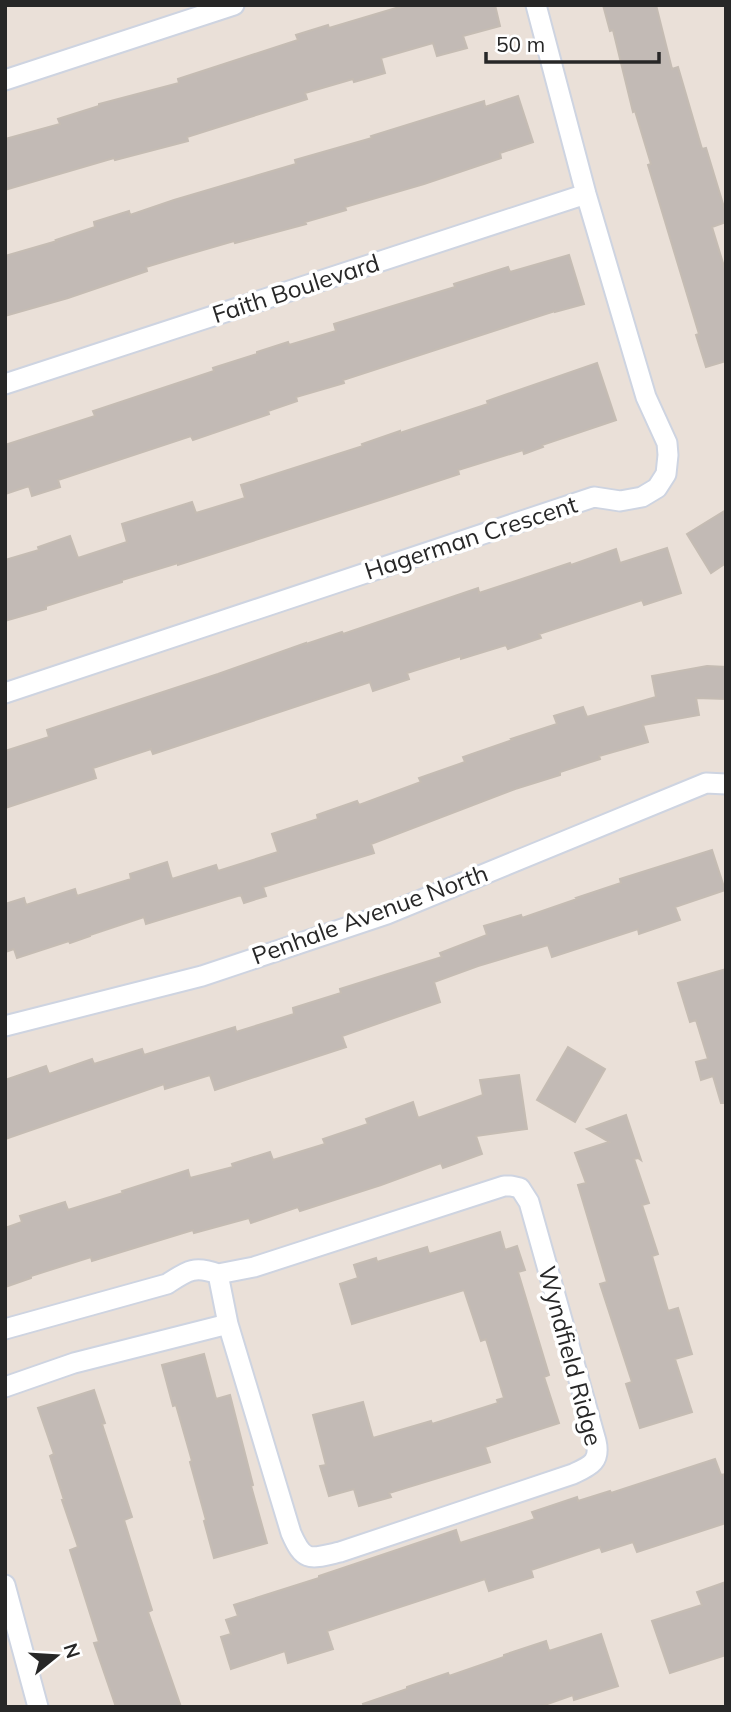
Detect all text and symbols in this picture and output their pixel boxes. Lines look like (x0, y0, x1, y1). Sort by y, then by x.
scale bar (486, 21, 659, 65)
text: 50 m (496, 31, 545, 57)
street label: Faith Boulevard (208, 247, 383, 329)
street label: Hagerman Crescent (361, 488, 581, 586)
street label: Penhale Avenue North (248, 857, 492, 971)
street label: Wyndfield Ridge (533, 1263, 609, 1449)
north arrow (21, 1621, 91, 1691)
text: N (59, 1640, 86, 1661)

